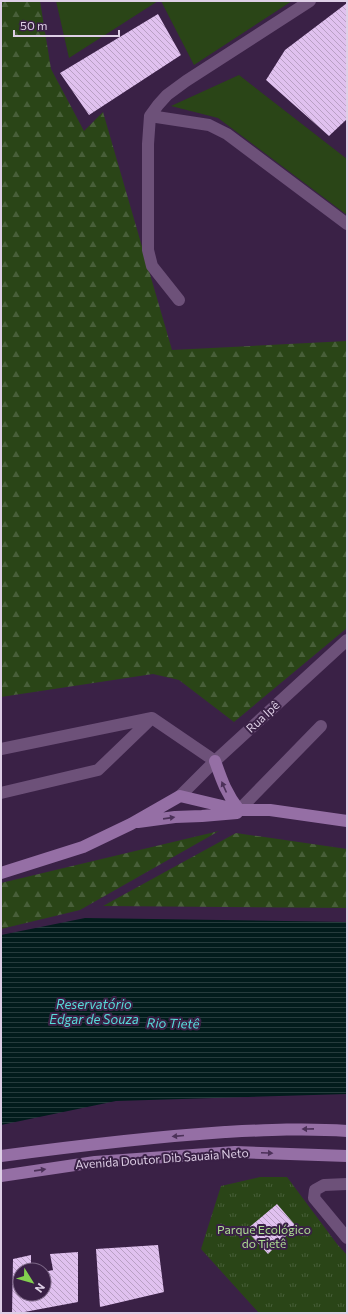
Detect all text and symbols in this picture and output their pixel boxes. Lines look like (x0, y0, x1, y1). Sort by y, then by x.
scale bar (14, 12, 119, 38)
text: 50 m (20, 18, 48, 32)
street label: Rua Ipê (243, 697, 282, 735)
one-way arrow (221, 782, 227, 793)
one-way arrow (163, 815, 176, 821)
water label: Reservatório Edgar de Souza (49, 996, 139, 1027)
water label: Rio Tietê (146, 1015, 200, 1031)
one-way arrow (301, 1126, 314, 1132)
one-way arrow (172, 1133, 184, 1139)
street label: Avenida Doutor Dib Sauaia Neto (75, 1145, 249, 1171)
one-way arrow (261, 1150, 274, 1156)
one-way arrow (34, 1167, 46, 1173)
park label: Parque Ecológico do Tietê (217, 1222, 311, 1250)
north arrow (12, 1262, 52, 1302)
text: N (33, 1281, 48, 1296)

